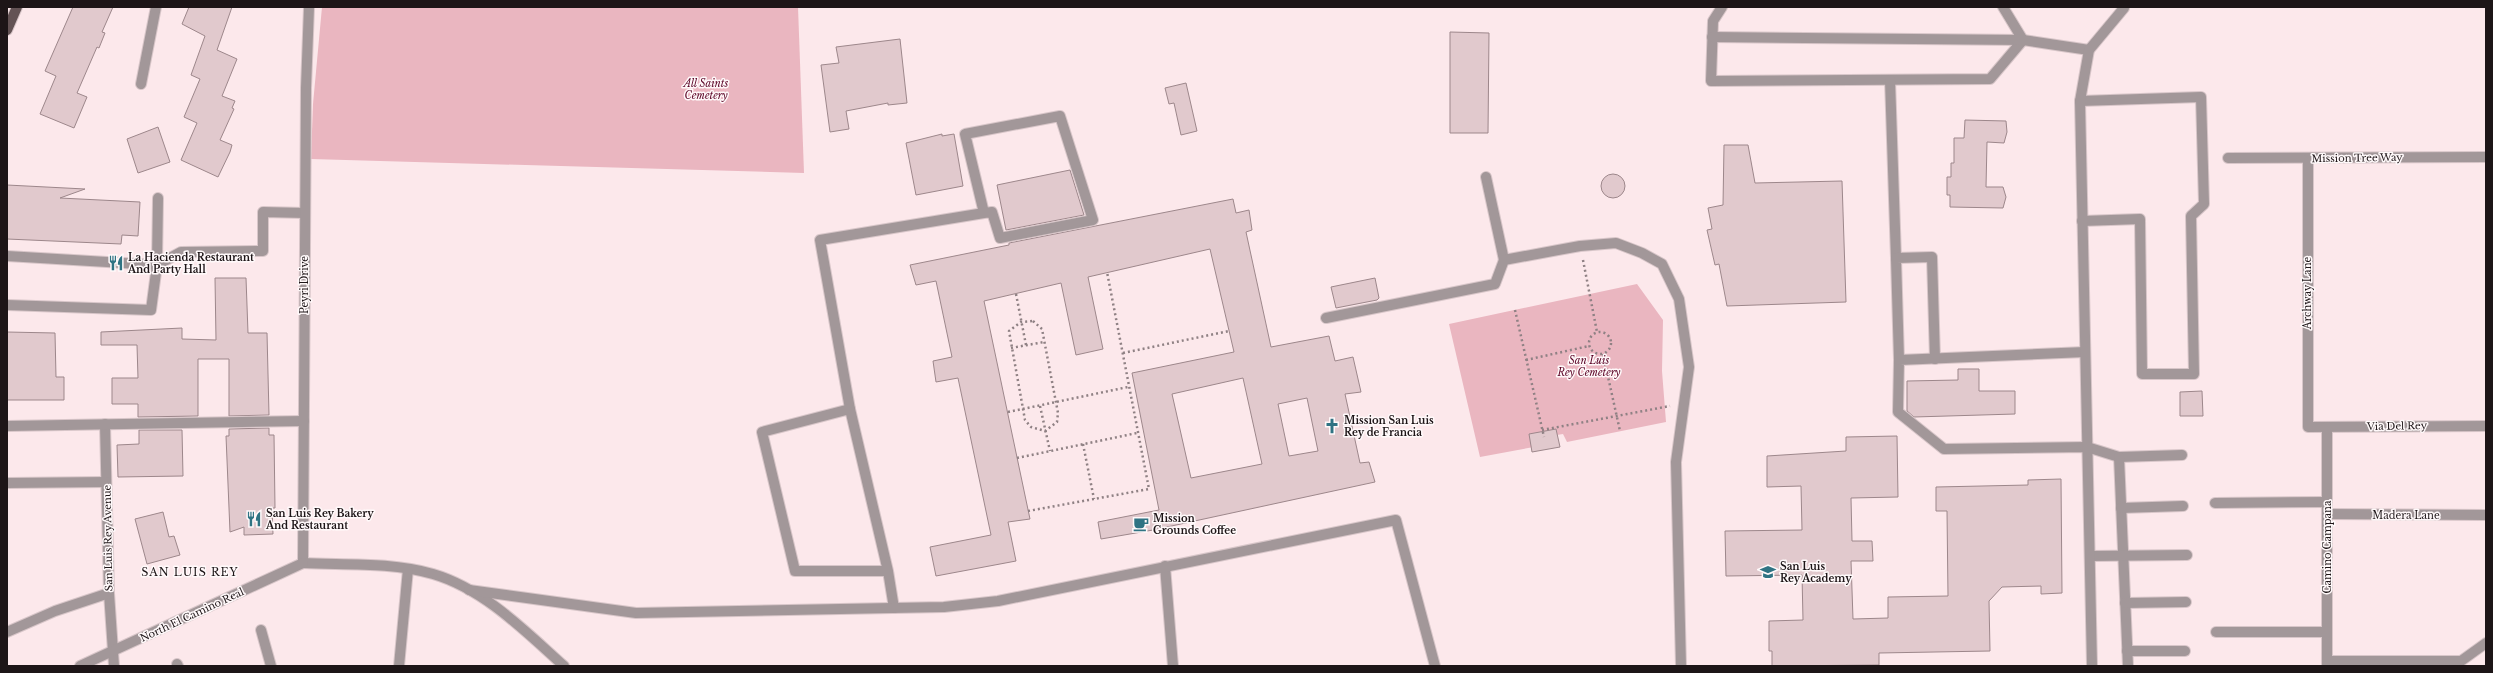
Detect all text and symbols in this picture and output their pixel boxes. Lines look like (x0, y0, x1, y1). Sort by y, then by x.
park label: All Saints Cemetery (682, 77, 729, 102)
street label: Mission Tree Way (2311, 151, 2403, 165)
place label: La Hacienda Restaurant And Party Hall (127, 251, 254, 276)
restaurant icon: La Hacienda Restaurant And Party Hall (107, 254, 125, 272)
street label: Peyri Drive (298, 256, 311, 314)
street label: Archway Lane (2301, 256, 2314, 330)
park label: San Luis Rey Cemetery (1556, 354, 1621, 379)
place label: Mission San Luis Rey de Francia (1344, 414, 1434, 439)
church icon: Mission San Luis Rey de Francia (1323, 417, 1341, 435)
street label: Via Del Rey (2366, 419, 2428, 433)
street label: San Luis Rey Avenue (101, 484, 115, 591)
street label: Camino Campana (2321, 500, 2334, 594)
place label: San Luis Rey Bakery And Restaurant (265, 507, 374, 532)
street label: Madera Lane (2372, 509, 2440, 522)
restaurant icon: San Luis Rey Bakery And Restaurant (245, 510, 263, 528)
place label: Mission Grounds Coffee (1153, 512, 1236, 537)
cafe icon: Mission Grounds Coffee (1132, 515, 1150, 533)
place label: San Luis Rey Academy (1780, 560, 1852, 585)
school or university icon: San Luis Rey Academy (1759, 563, 1777, 581)
district label: SAN LUIS REY (141, 565, 239, 579)
street label: North El Camino Real (138, 585, 246, 645)

